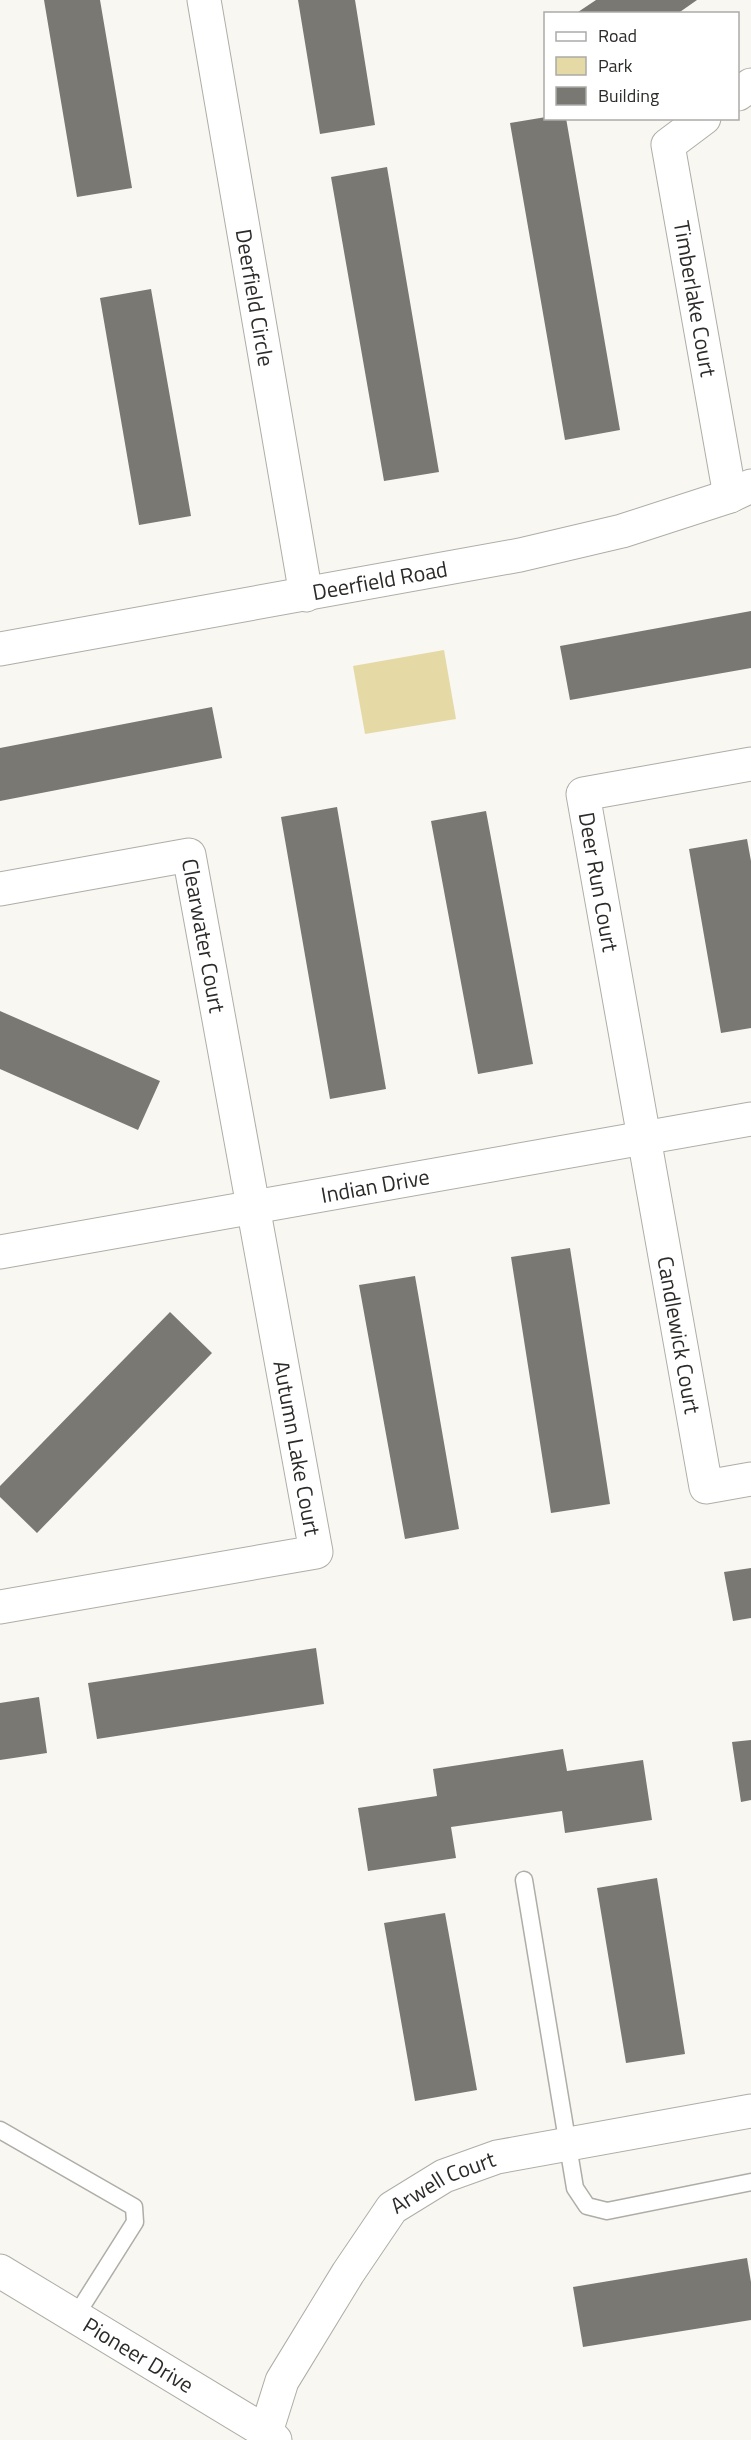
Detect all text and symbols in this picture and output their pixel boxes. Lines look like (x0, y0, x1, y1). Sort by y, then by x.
legend (544, 12, 739, 120)
text: Road (598, 22, 637, 49)
text: Park (598, 52, 633, 79)
text: Building (598, 82, 659, 109)
street label: Timberlake Court (665, 218, 726, 380)
street label: Deerfield Circle (227, 226, 284, 369)
street label: Deerfield Road (310, 551, 450, 609)
street label: Deer Run Court (570, 809, 628, 955)
street label: Clearwater Court (173, 856, 234, 1016)
street label: Indian Drive (318, 1159, 432, 1212)
street label: Candlewick Court (648, 1253, 710, 1417)
street label: Autumn Lake Court (264, 1358, 330, 1539)
street label: Arwell Court (384, 2142, 500, 2222)
street label: Pioneer Drive (77, 2308, 201, 2402)

